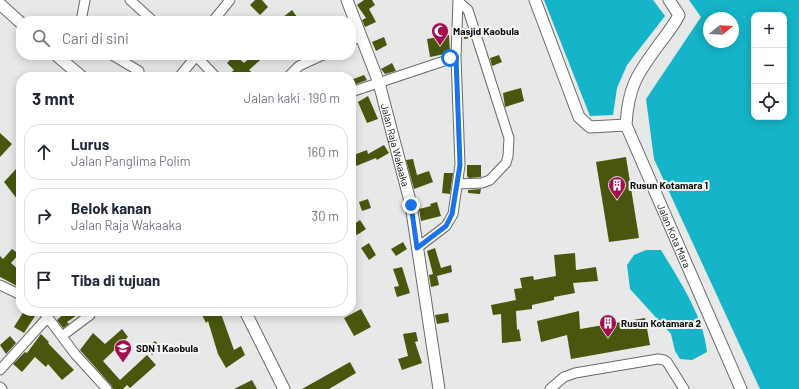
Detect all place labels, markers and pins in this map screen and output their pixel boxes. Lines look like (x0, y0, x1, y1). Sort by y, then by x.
mosque icon: Masjid Kaobula (430, 21, 450, 46)
place label: Masjid Kaobula (453, 25, 519, 37)
building icon: Rusun Kotamara 1 (607, 175, 627, 200)
place label: Rusun Kotamara 1 (630, 179, 708, 191)
building icon: Rusun Kotamara 2 (598, 313, 618, 338)
place label: Rusun Kotamara 2 (621, 317, 702, 329)
school or university icon: SDN 1 Kaobula (113, 338, 133, 363)
place label: SDN 1 Kaobula (136, 342, 198, 354)

